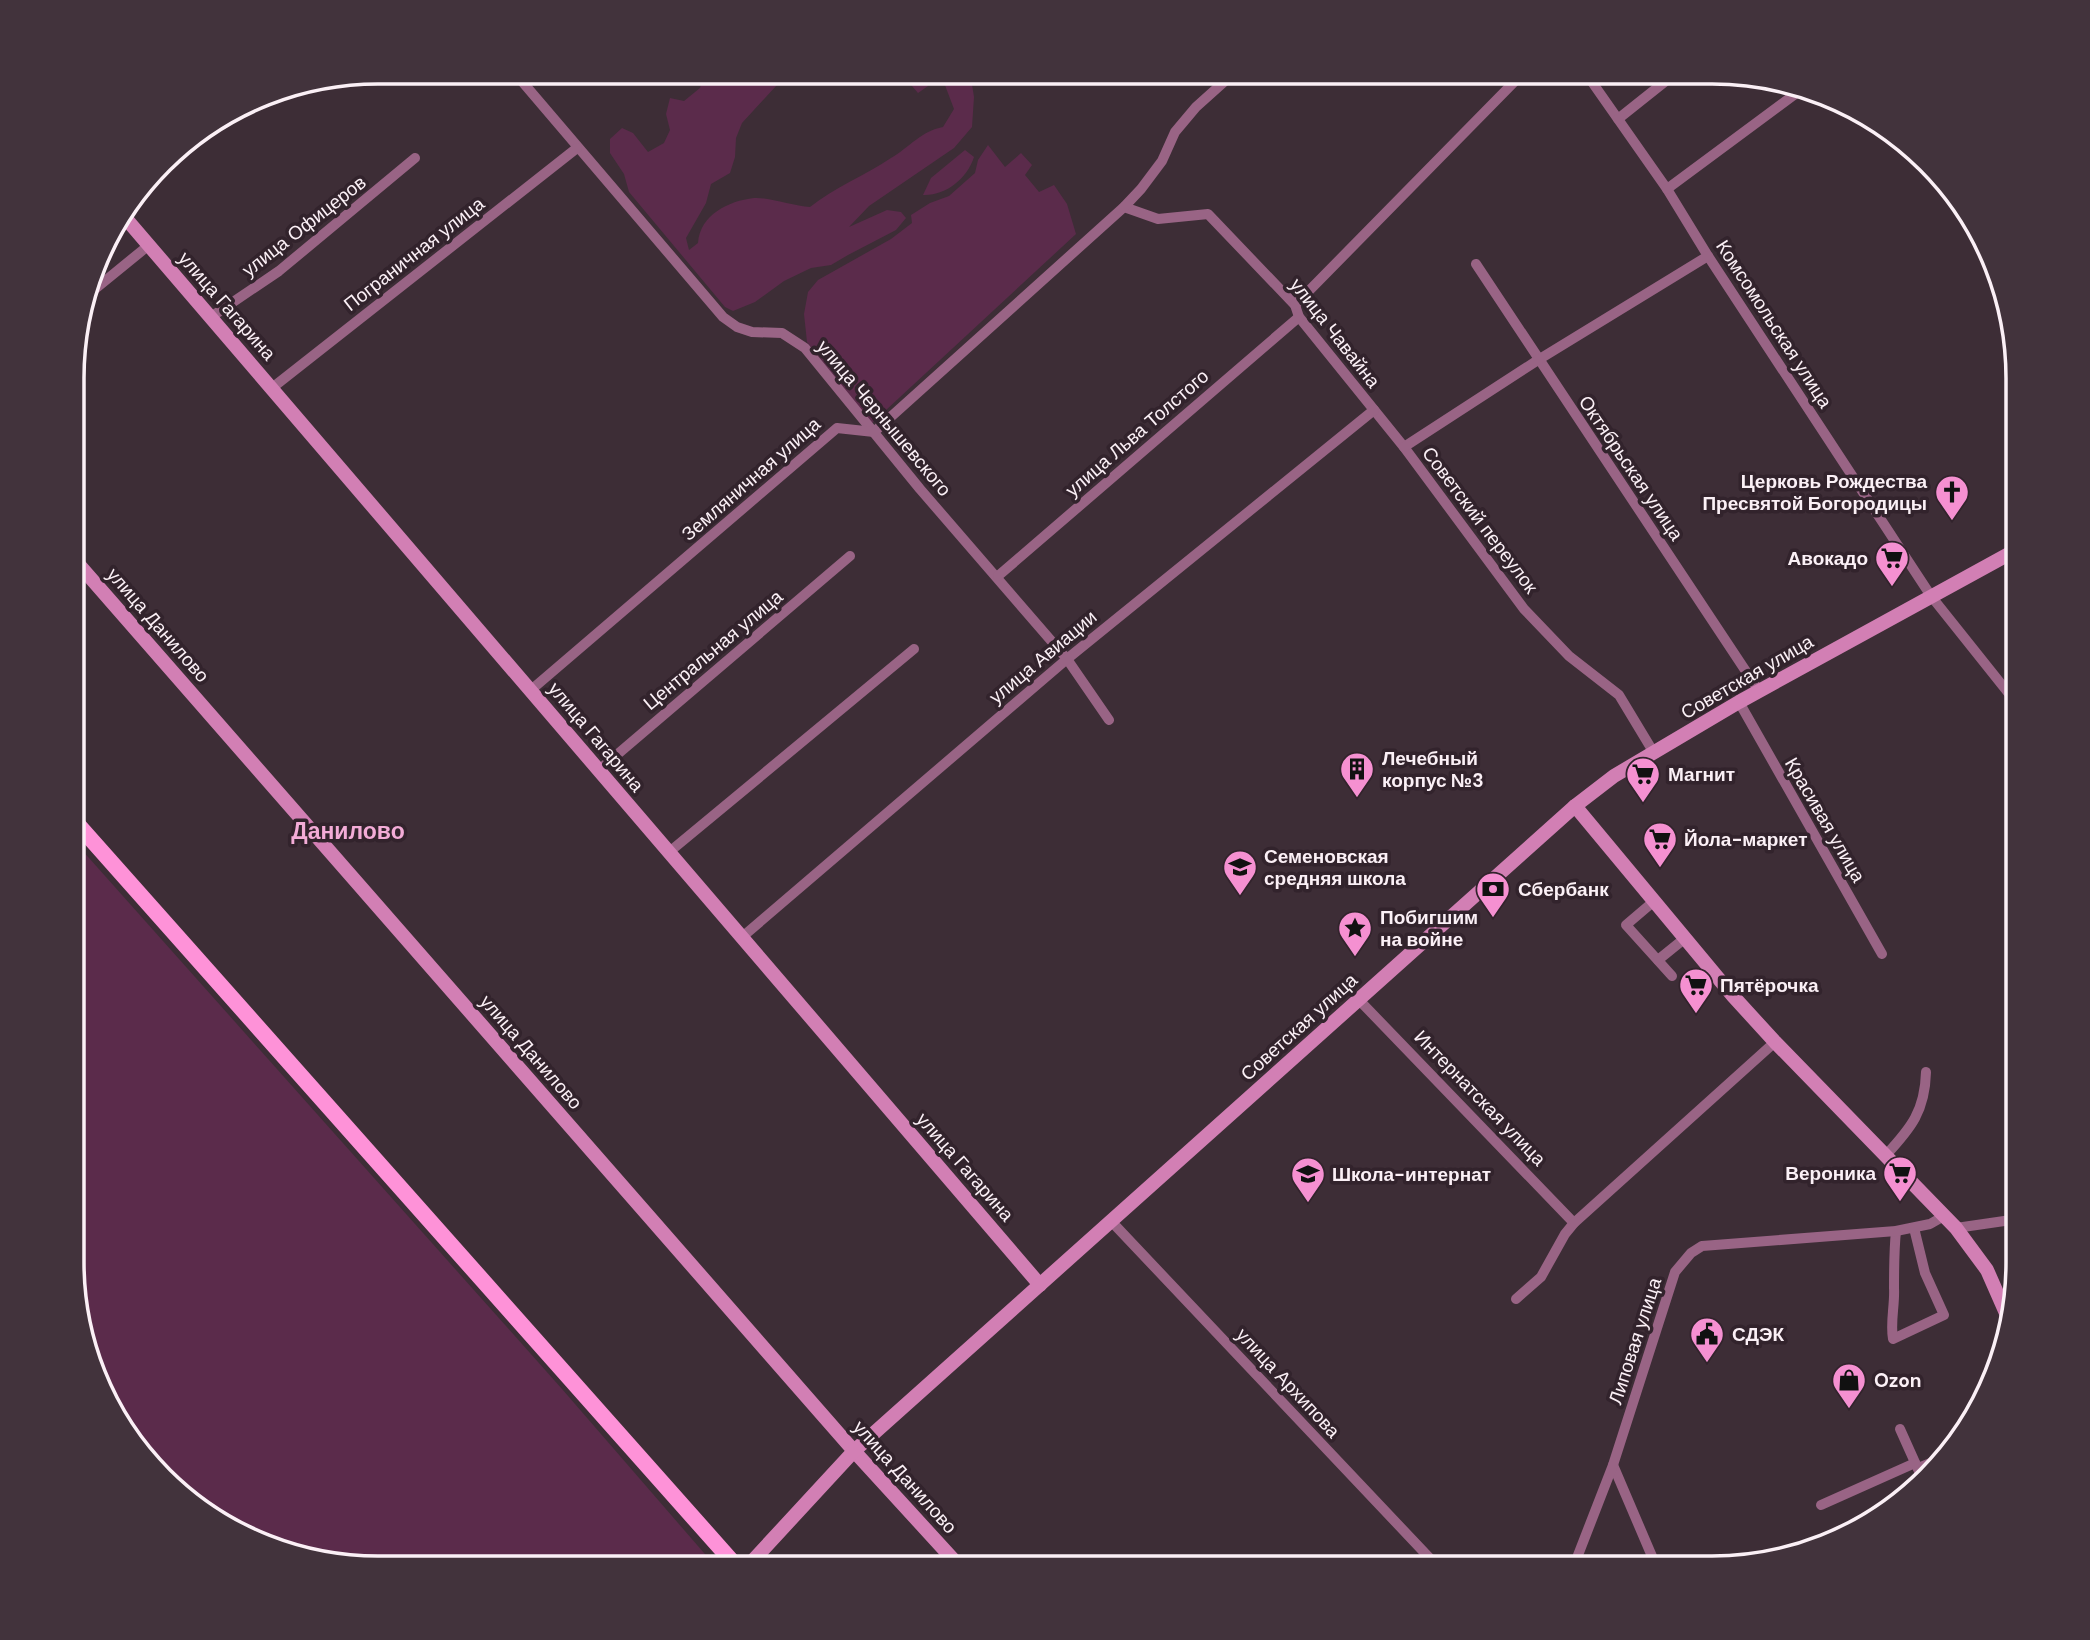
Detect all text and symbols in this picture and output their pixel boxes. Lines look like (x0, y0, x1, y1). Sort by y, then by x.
street label: улица Офицеров (237, 170, 371, 282)
street label: Пограничная улица (339, 191, 490, 317)
street label: Комсомольская улица (1710, 235, 1838, 413)
street label: улица Гагарина (173, 246, 281, 366)
street label: улица Чавайна (1284, 273, 1386, 393)
street label: улица Чернышевского (811, 335, 957, 501)
street label: улица Льва Толстого (1060, 364, 1214, 502)
street label: Октябрьская улица (1573, 391, 1689, 546)
street label: Земляничная улица (676, 412, 826, 546)
street label: Советский переулок (1417, 442, 1544, 599)
place label: Церковь Рождества Пресвятой Богородицы (1702, 469, 1927, 516)
church icon: Церковь Рождества Пресвятой Богородицы (1933, 473, 1971, 522)
supermarket icon: Авокадо (1873, 539, 1911, 588)
place label: Авокадо (1788, 546, 1868, 571)
street label: улица Данилово (101, 562, 215, 688)
street label: Центральная улица (638, 584, 788, 716)
street label: улица Авиации (984, 605, 1102, 709)
street label: Советская улица (1676, 629, 1818, 725)
street label: улица Гагарина (543, 677, 650, 798)
place label: Лечебный корпус №3 (1382, 746, 1484, 793)
building icon: Лечебный корпус №3 (1338, 750, 1376, 799)
street label: Красивая улица (1779, 753, 1871, 887)
supermarket icon: Магнит (1624, 755, 1662, 804)
place label: Магнит (1668, 762, 1735, 787)
district label: Данилово (291, 816, 405, 846)
supermarket icon: Йола-маркет (1641, 820, 1679, 869)
place label: Йола-маркет (1684, 827, 1807, 852)
place label: Семеновская средняя школа (1264, 844, 1406, 891)
school or university icon: Семеновская средняя школа (1221, 848, 1259, 897)
bank icon: Сбербанк (1474, 870, 1512, 919)
place label: Сбербанк (1518, 877, 1609, 902)
place label: Побигшим на войне (1380, 905, 1478, 952)
place icon: Побигшим на войне (1336, 909, 1374, 958)
supermarket icon: Пятёрочка (1677, 966, 1715, 1015)
street label: Советская улица (1235, 968, 1363, 1086)
place label: Пятёрочка (1720, 973, 1819, 998)
street label: улица Данилово (474, 989, 588, 1115)
street label: Интернатская улица (1409, 1025, 1552, 1171)
street label: улица Гагарина (911, 1107, 1019, 1227)
supermarket icon: Вероника (1881, 1154, 1919, 1203)
school or university icon: Школа-интернат (1289, 1155, 1327, 1204)
place label: Вероника (1785, 1161, 1876, 1186)
place label: Школа-интернат (1332, 1162, 1491, 1187)
street label: Липовая улица (1603, 1274, 1667, 1408)
public building icon: СДЭК (1688, 1315, 1726, 1364)
place label: СДЭК (1732, 1322, 1785, 1347)
street label: улица Архипова (1231, 1323, 1346, 1444)
shop icon: Ozon (1830, 1361, 1868, 1410)
place label: Ozon (1874, 1368, 1922, 1393)
street label: улица Данилово (847, 1415, 963, 1539)

